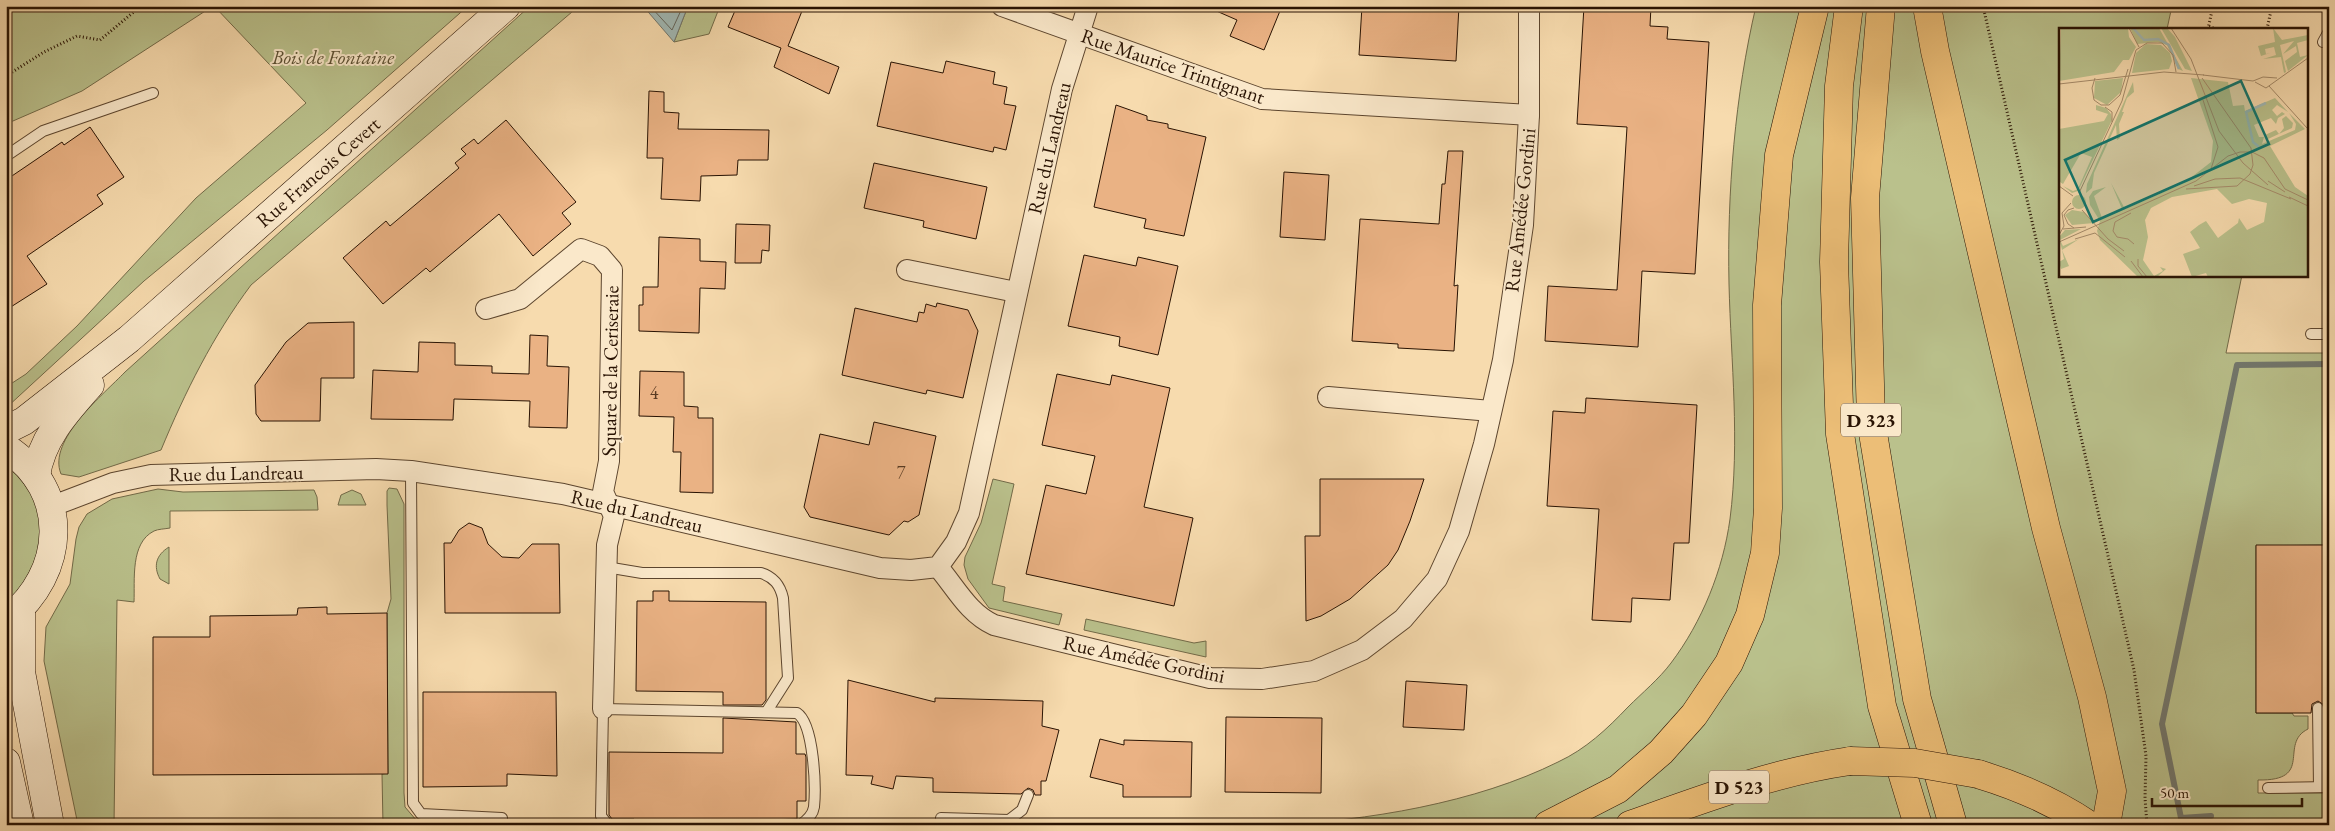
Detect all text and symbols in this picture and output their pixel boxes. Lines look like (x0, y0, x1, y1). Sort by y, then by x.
street label: Rue Maurice Trintignant (1078, 22, 1269, 110)
inset map (2059, 28, 2308, 276)
park label: Bois de Fontaine (271, 44, 394, 70)
street label: Rue du Landreau (1021, 79, 1077, 217)
street label: Rue Francois Cevert (251, 111, 386, 233)
street label: Rue Amédée Gordini (1498, 127, 1542, 293)
street label: Square de la Ceriseraie (596, 285, 624, 457)
house number: 4 (650, 381, 659, 404)
road number: D 323 (1841, 404, 1901, 436)
street label: Rue du Landreau (168, 459, 304, 487)
house number: 7 (897, 461, 906, 484)
street label: Rue du Landreau (568, 483, 706, 539)
street label: Rue Amédée Gordini (1061, 629, 1227, 689)
road number: D 523 (1709, 770, 1769, 804)
scale bar (2152, 776, 2302, 808)
text: 50 m (2160, 783, 2189, 802)

